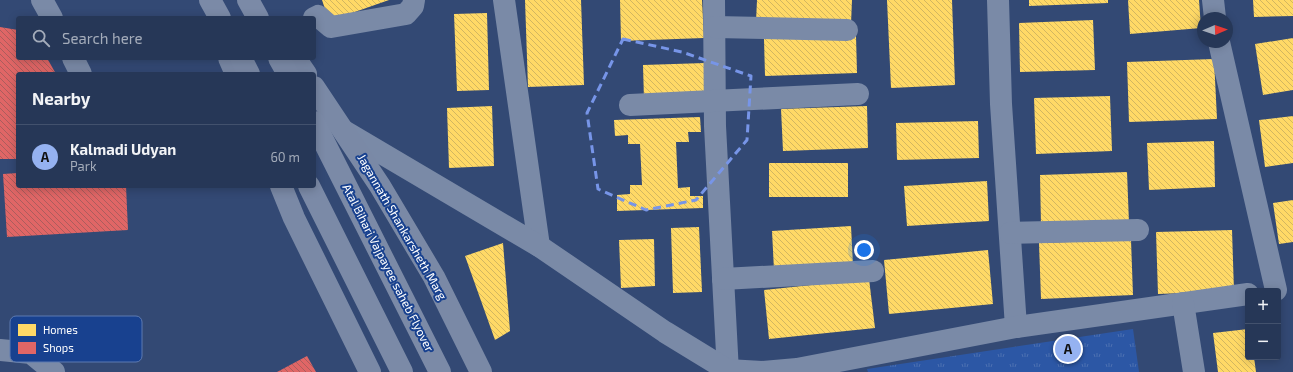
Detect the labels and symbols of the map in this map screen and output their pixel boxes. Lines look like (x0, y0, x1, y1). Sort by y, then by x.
north arrow (1197, 12, 1233, 48)
street label: Jagannath Shankarsheth Marg (355, 151, 451, 302)
street label: Atal Bihari Vajpayee saheb Flyover (339, 181, 438, 354)
your location (854, 240, 874, 260)
legend (10, 316, 142, 362)
text: Homes (43, 323, 78, 336)
pin: A (1055, 334, 1081, 364)
text: Shops (43, 341, 74, 354)

